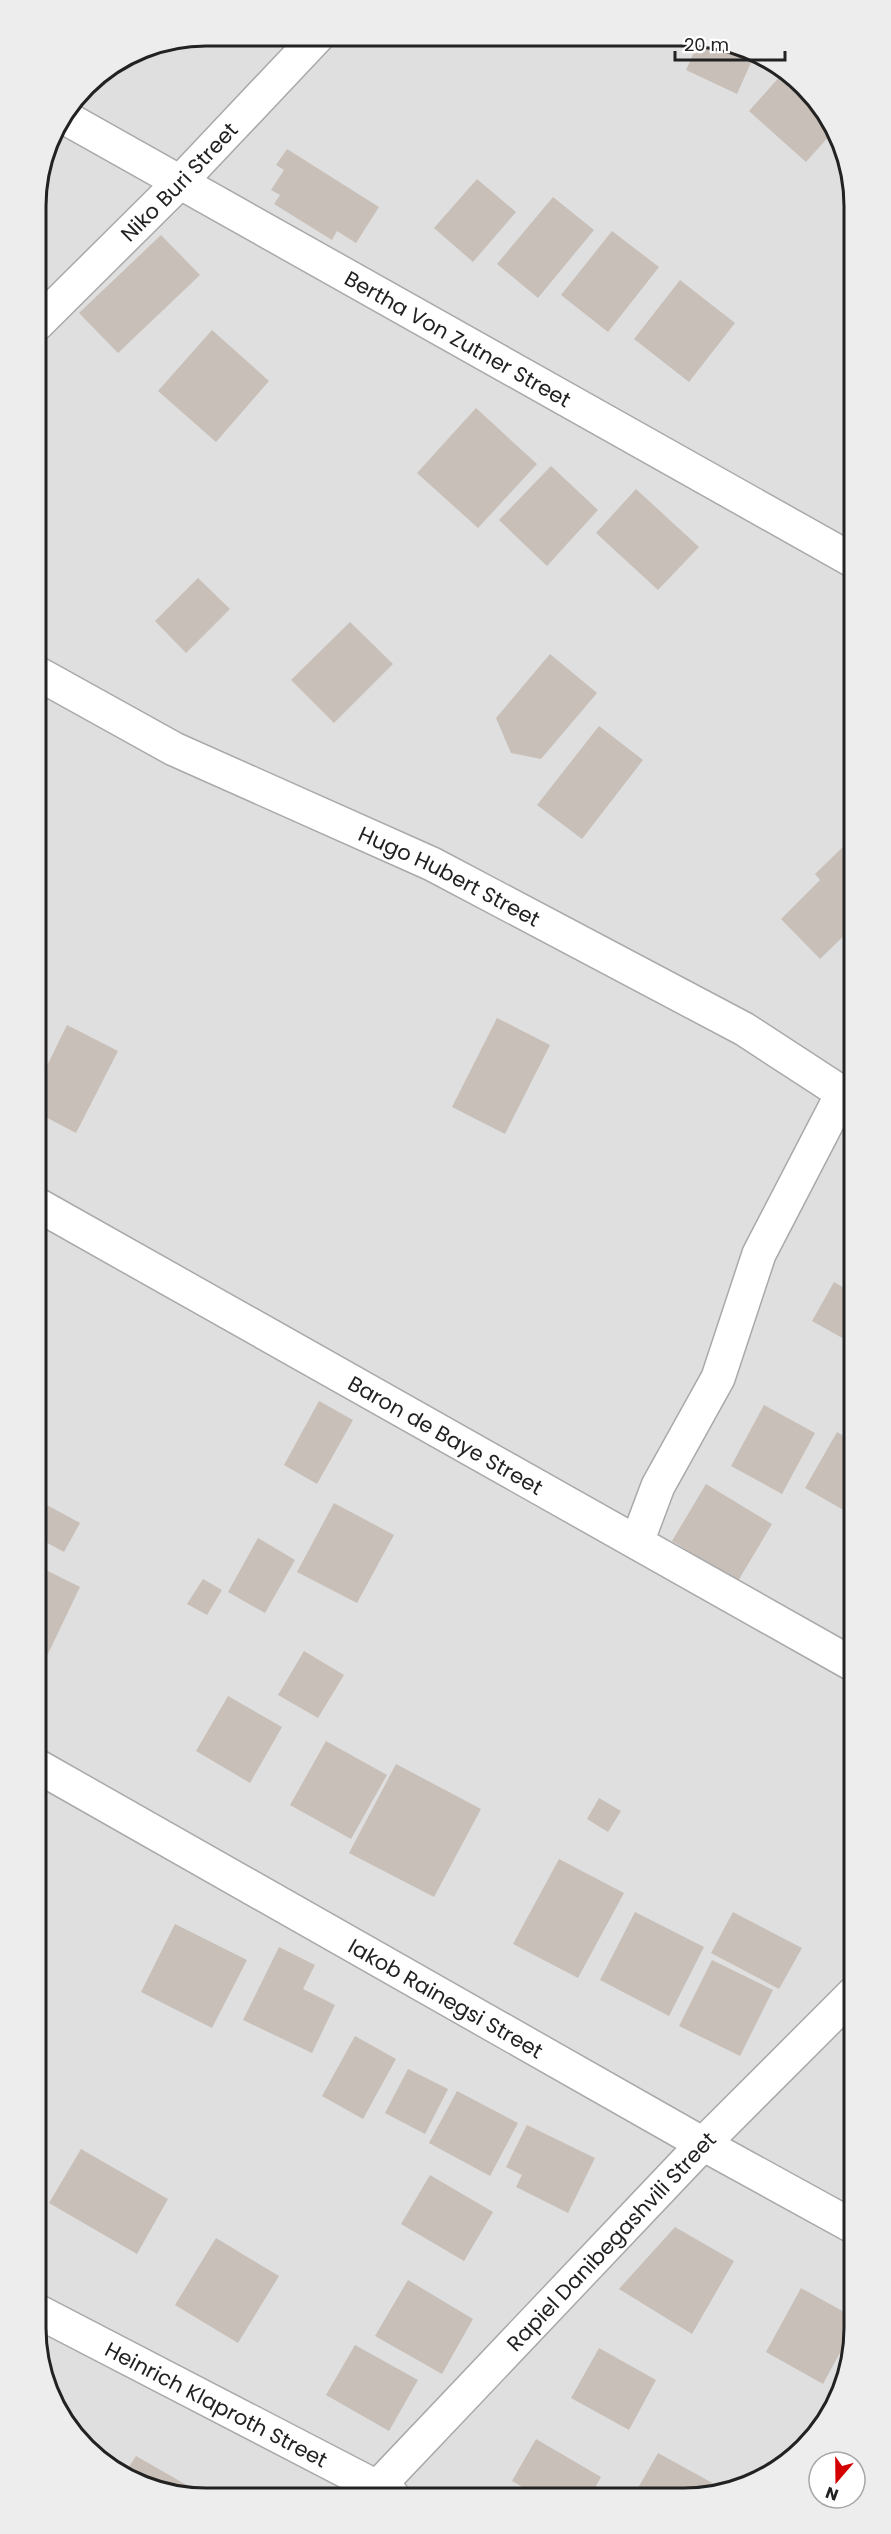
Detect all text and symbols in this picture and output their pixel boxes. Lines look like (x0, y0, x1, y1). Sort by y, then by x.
scale bar (675, 24, 784, 62)
text: 20 m (684, 32, 729, 57)
street label: Niko Buri Street (114, 116, 244, 248)
street label: Bertha Von Zutner Street (340, 263, 576, 414)
street label: Hugo Hubert Street (354, 819, 545, 933)
street label: Baron de Baye Street (343, 1368, 548, 1501)
street label: Iakob Rainegsi Street (343, 1931, 549, 2065)
street label: Rapiel Danibegashvili Street (500, 2125, 722, 2357)
street label: Heinrich Klaproth Street (100, 2334, 333, 2474)
north arrow (807, 2450, 867, 2510)
text: N (822, 2481, 842, 2506)

